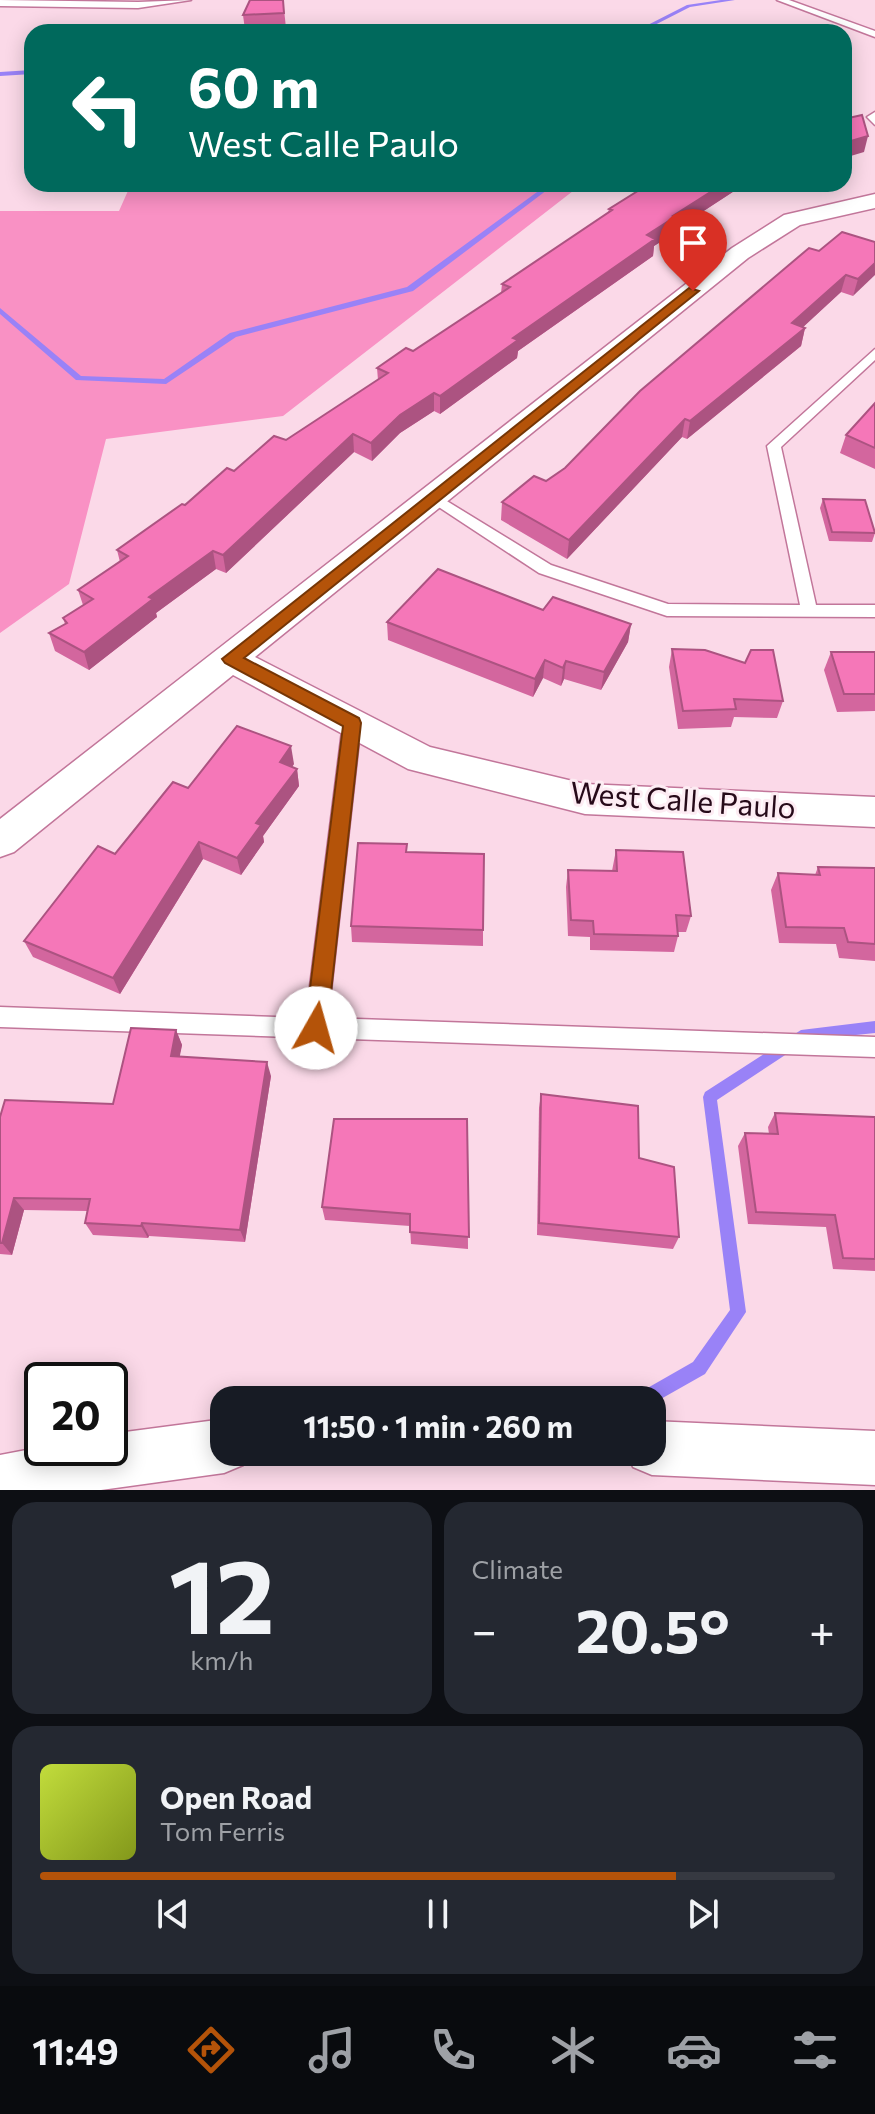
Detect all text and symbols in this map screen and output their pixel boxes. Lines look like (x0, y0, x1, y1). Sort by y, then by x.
text: 60 m (188, 51, 319, 120)
icon: left (56, 56, 160, 160)
text: West Calle Paulo (188, 120, 459, 164)
pin (659, 209, 727, 291)
icon: arrive (671, 221, 715, 265)
street label: West Calle Paulo (569, 772, 797, 825)
position arrow (274, 986, 358, 1070)
speed limit sign: 20 (24, 1362, 128, 1466)
text: 11:50 · 1 min · 260 m (303, 1407, 573, 1444)
text: 12 (169, 1528, 275, 1655)
text: Climate (472, 1553, 563, 1584)
text: 20.5° (576, 1592, 730, 1665)
text: − (472, 1602, 497, 1656)
text: + (809, 1602, 835, 1656)
text: km/h (190, 1644, 253, 1675)
text: Open Road (160, 1778, 312, 1815)
text: Tom Ferris (160, 1815, 285, 1846)
icon: previous (151, 1892, 195, 1936)
icon: pause (416, 1892, 460, 1936)
icon: next (681, 1892, 725, 1936)
icon: directions (183, 2022, 239, 2078)
icon: music (304, 2022, 360, 2078)
icon: phone (425, 2022, 481, 2078)
icon: climate (545, 2022, 601, 2078)
icon: car (666, 2022, 722, 2078)
icon: filters (787, 2022, 843, 2078)
text: 11:49 (32, 2028, 119, 2072)

